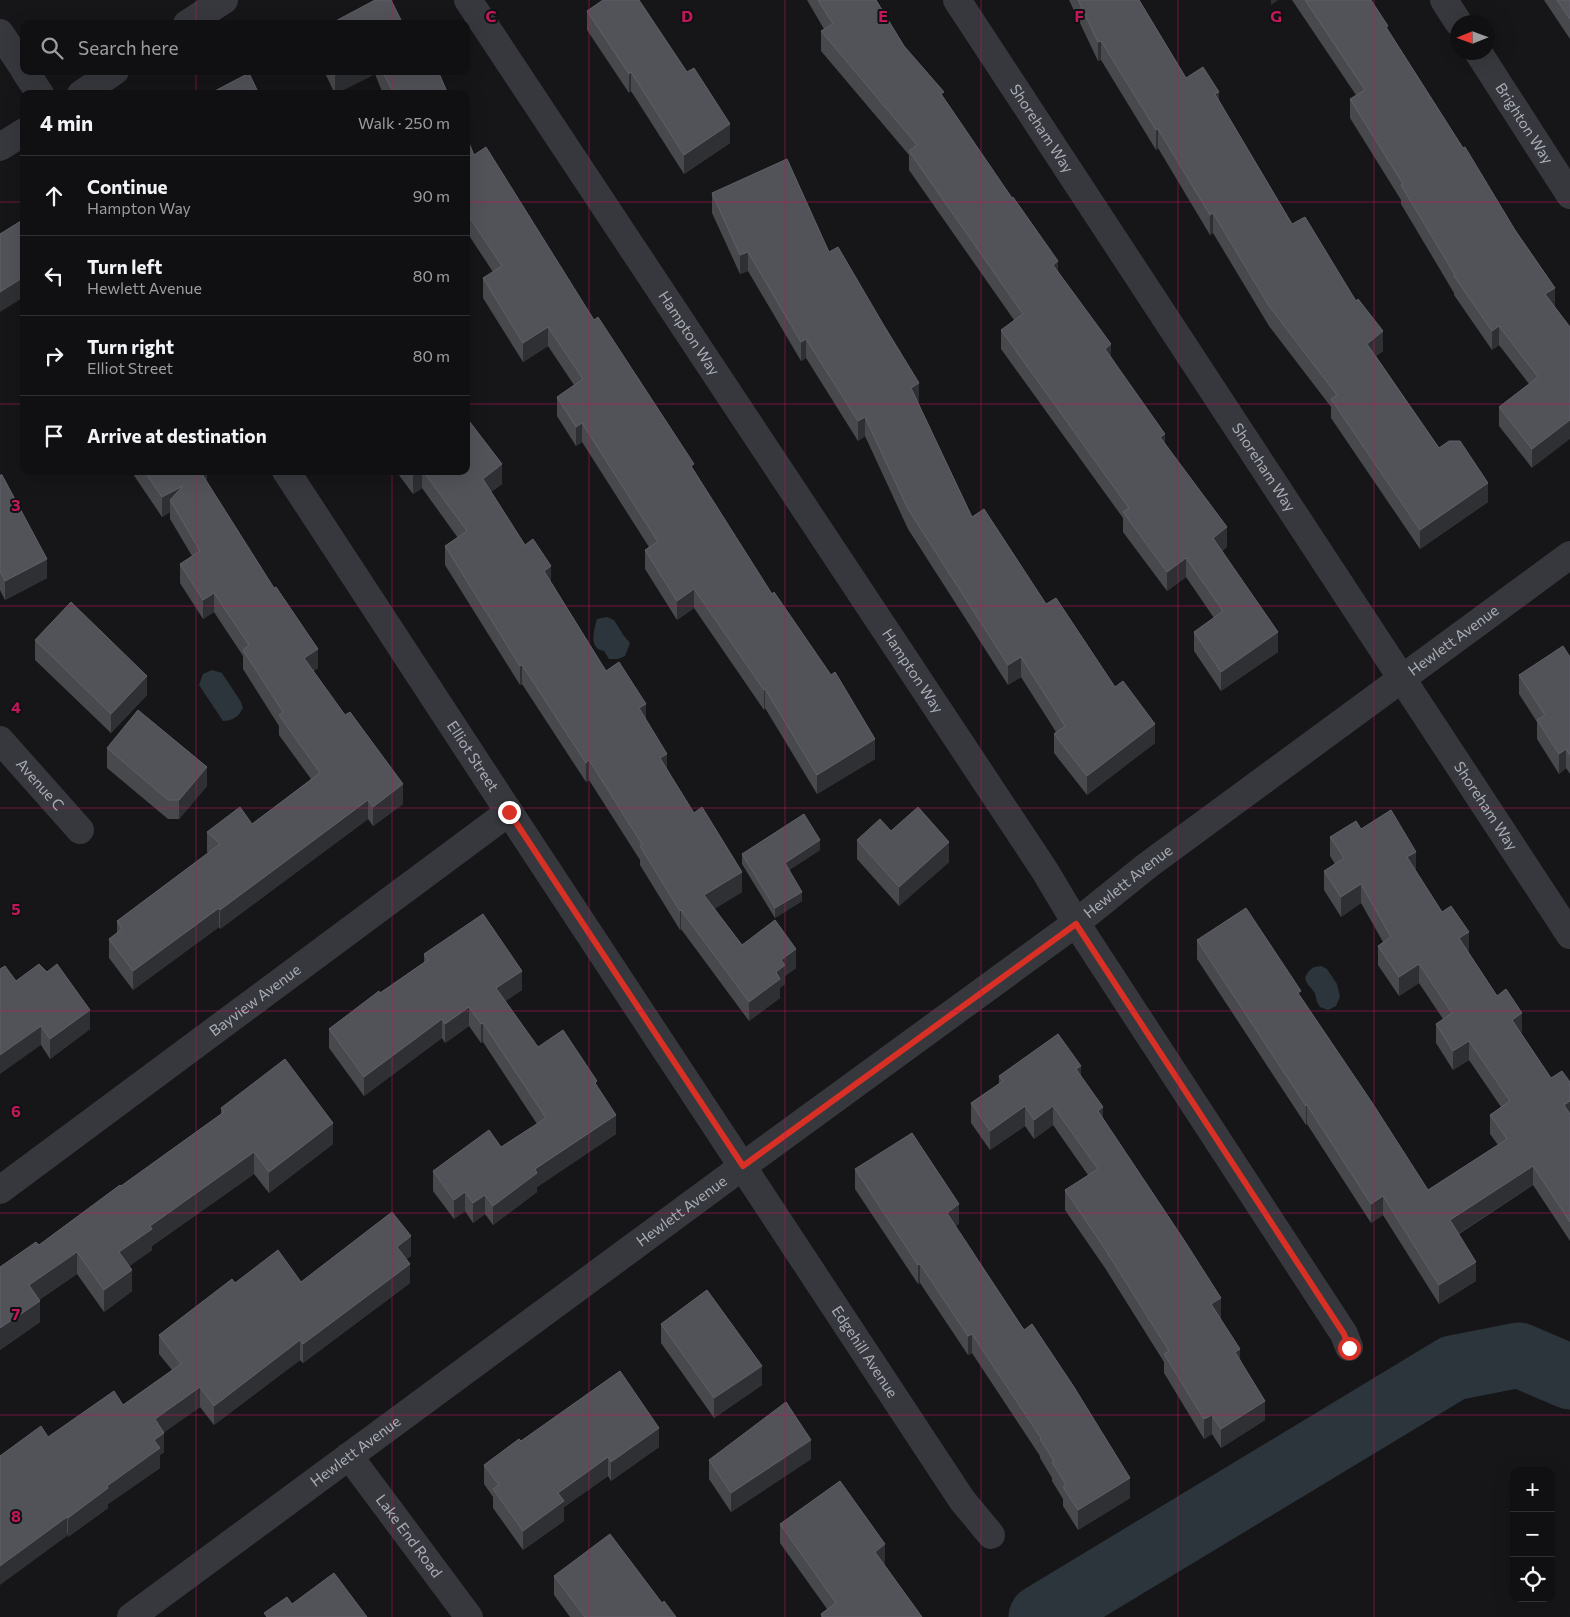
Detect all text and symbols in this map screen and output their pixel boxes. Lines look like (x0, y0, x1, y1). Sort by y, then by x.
text: C (486, 6, 497, 25)
text: D (681, 6, 693, 25)
text: E (878, 6, 888, 25)
text: F (1074, 6, 1084, 25)
text: G (1270, 6, 1282, 25)
north arrow (1450, 15, 1495, 60)
search box (20, 20, 470, 75)
icon: search (38, 34, 66, 62)
text: Search here (78, 36, 178, 59)
street label: Brighton Way (1492, 79, 1558, 167)
street label: Shoreham Way (1007, 80, 1078, 176)
text: 4 min (40, 110, 93, 135)
text: Walk · 250 m (358, 113, 450, 132)
text: Continue (87, 175, 167, 198)
icon: ahead (40, 182, 68, 210)
text: 90 m (413, 186, 450, 205)
text: Hampton Way (87, 198, 191, 217)
text: Turn left (87, 255, 162, 278)
icon: left (40, 262, 68, 290)
text: 80 m (413, 266, 450, 285)
text: Hewlett Avenue (87, 278, 202, 297)
street label: Hampton Way (655, 287, 724, 379)
text: Turn right (87, 335, 174, 358)
icon: right (40, 342, 68, 370)
text: 80 m (413, 346, 450, 365)
text: Elliot Street (87, 358, 173, 377)
street label: Shoreham Way (1229, 419, 1300, 515)
icon: arrive (40, 422, 68, 450)
text: Arrive at destination (87, 424, 267, 447)
text: 3 (11, 495, 21, 514)
street label: Hewlett Avenue (1404, 601, 1502, 679)
street label: Hampton Way (879, 625, 948, 716)
text: 4 (11, 697, 21, 716)
street label: Elliot Street (444, 717, 503, 795)
street label: Avenue C (13, 755, 68, 814)
street label: Shoreham Way (1451, 758, 1522, 854)
route end (498, 801, 521, 824)
street label: Hewlett Avenue (1080, 840, 1175, 921)
text: 5 (11, 899, 21, 918)
street label: Bayview Avenue (205, 960, 304, 1039)
text: 6 (11, 1101, 21, 1120)
street label: Hewlett Avenue (632, 1171, 730, 1250)
street label: Edgehill Avenue (829, 1302, 902, 1401)
text: 7 (12, 1304, 21, 1323)
route start (1338, 1337, 1361, 1360)
street label: Hewlett Avenue (306, 1411, 404, 1490)
map controls (1510, 1467, 1555, 1602)
button: + (1510, 1467, 1555, 1512)
street label: Lake End Road (373, 1490, 446, 1581)
text: 8 (11, 1506, 21, 1525)
button: − (1510, 1512, 1555, 1557)
button: locate (1510, 1557, 1555, 1602)

